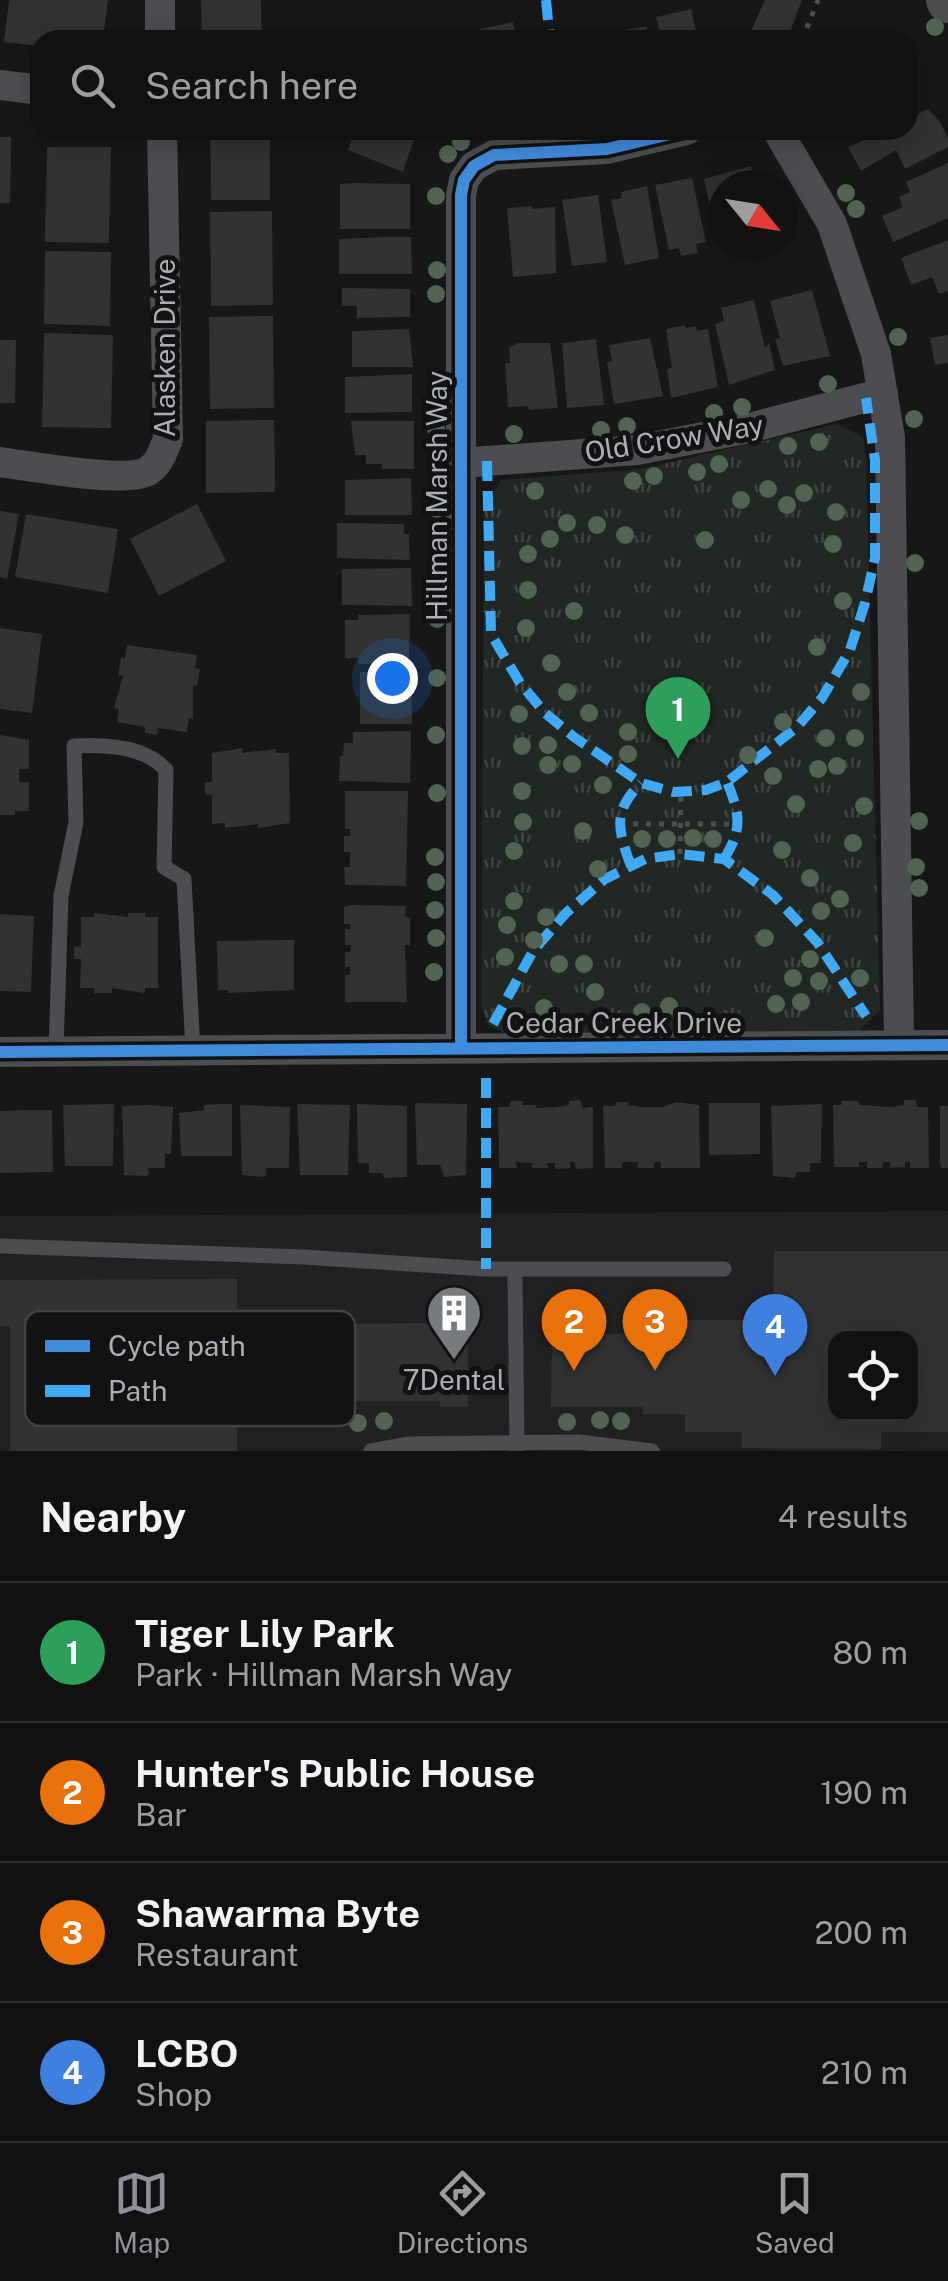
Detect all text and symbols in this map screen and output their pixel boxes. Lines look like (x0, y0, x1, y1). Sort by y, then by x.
search box (30, 30, 918, 140)
icon: search (65, 58, 120, 113)
text: Search here (145, 63, 358, 108)
north arrow (708, 170, 798, 260)
street label: Alasken Drive (148, 259, 181, 437)
street label: Hillman Marsh Way (420, 371, 453, 621)
street label: Old Crow Way (582, 408, 766, 468)
your location (367, 653, 418, 704)
pin: 1 (646, 676, 710, 759)
street label: Cedar Creek Drive (506, 1006, 742, 1039)
building icon: 7Dental (424, 1283, 484, 1362)
pin: 2 (542, 1288, 606, 1371)
pin: 3 (622, 1288, 688, 1371)
pin: 4 (742, 1294, 808, 1376)
legend (25, 1311, 355, 1426)
text: Cycle path (108, 1329, 246, 1362)
map controls (828, 1331, 918, 1421)
button: locate (828, 1331, 918, 1421)
place label: 7Dental (403, 1363, 505, 1396)
text: Path (108, 1374, 167, 1407)
text: Nearby (40, 1492, 186, 1541)
text: 4 results (778, 1498, 908, 1535)
text: Tiger Lily Park (135, 1611, 395, 1656)
text: 1 (66, 1634, 79, 1671)
text: 80 m (832, 1634, 908, 1671)
text: Park · Hillman Marsh Way (135, 1656, 512, 1693)
text: Hunter's Public House (135, 1751, 535, 1796)
text: 2 (62, 1774, 83, 1811)
text: 190 m (820, 1774, 908, 1811)
text: Bar (135, 1796, 187, 1833)
text: Shawarma Byte (135, 1891, 420, 1936)
text: 3 (62, 1914, 83, 1951)
text: 200 m (815, 1914, 908, 1951)
text: Restaurant (135, 1936, 299, 1973)
text: LCBO (135, 2031, 238, 2076)
text: 4 (62, 2054, 83, 2091)
text: 210 m (821, 2054, 908, 2091)
text: Shop (135, 2076, 212, 2113)
tab: Map (113, 2166, 170, 2259)
tab: Directions (397, 2166, 528, 2259)
tab: Saved (755, 2166, 835, 2259)

